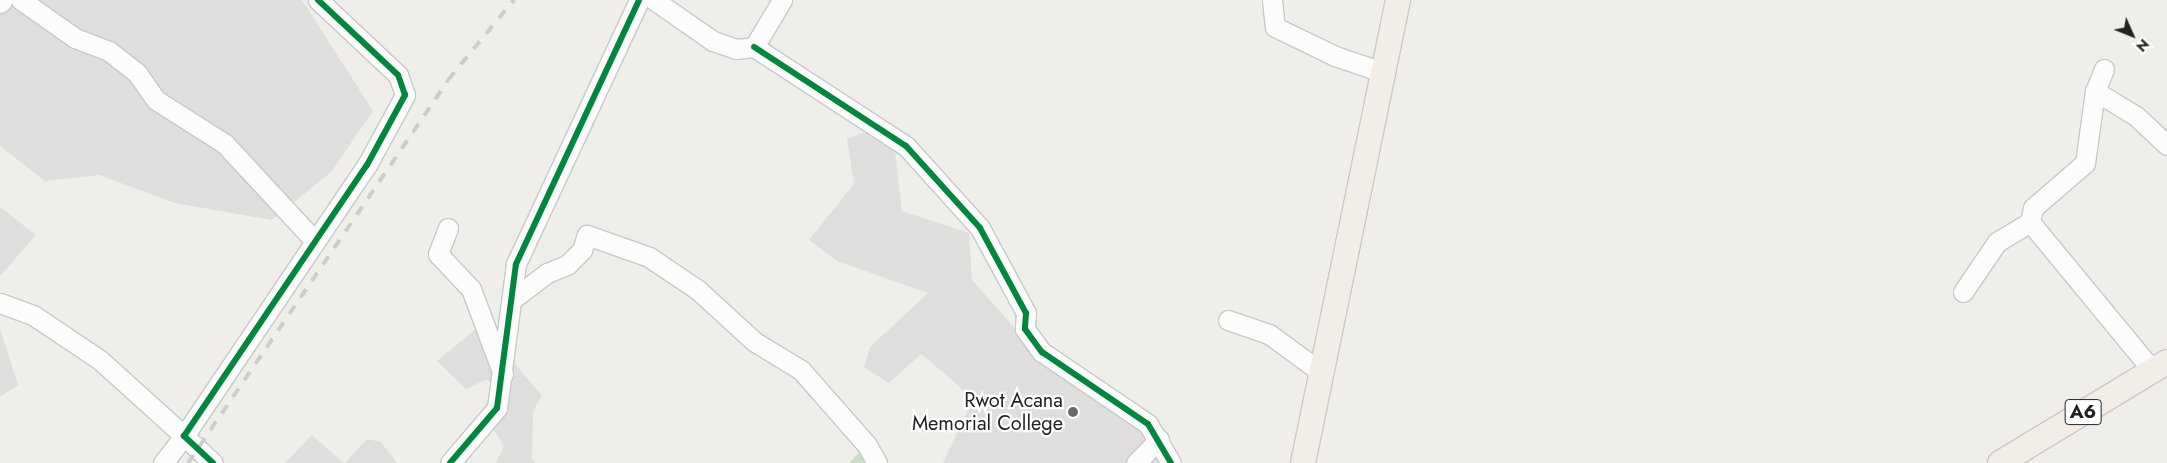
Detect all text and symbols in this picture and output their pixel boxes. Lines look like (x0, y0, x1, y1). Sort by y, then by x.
north arrow (2107, 10, 2157, 60)
text: N (2132, 34, 2154, 56)
place label: Rwot Acana Memorial College (912, 389, 1063, 436)
road number: A6 (2064, 396, 2102, 428)
marker: Rwot Acana Memorial College (1067, 406, 1079, 418)

